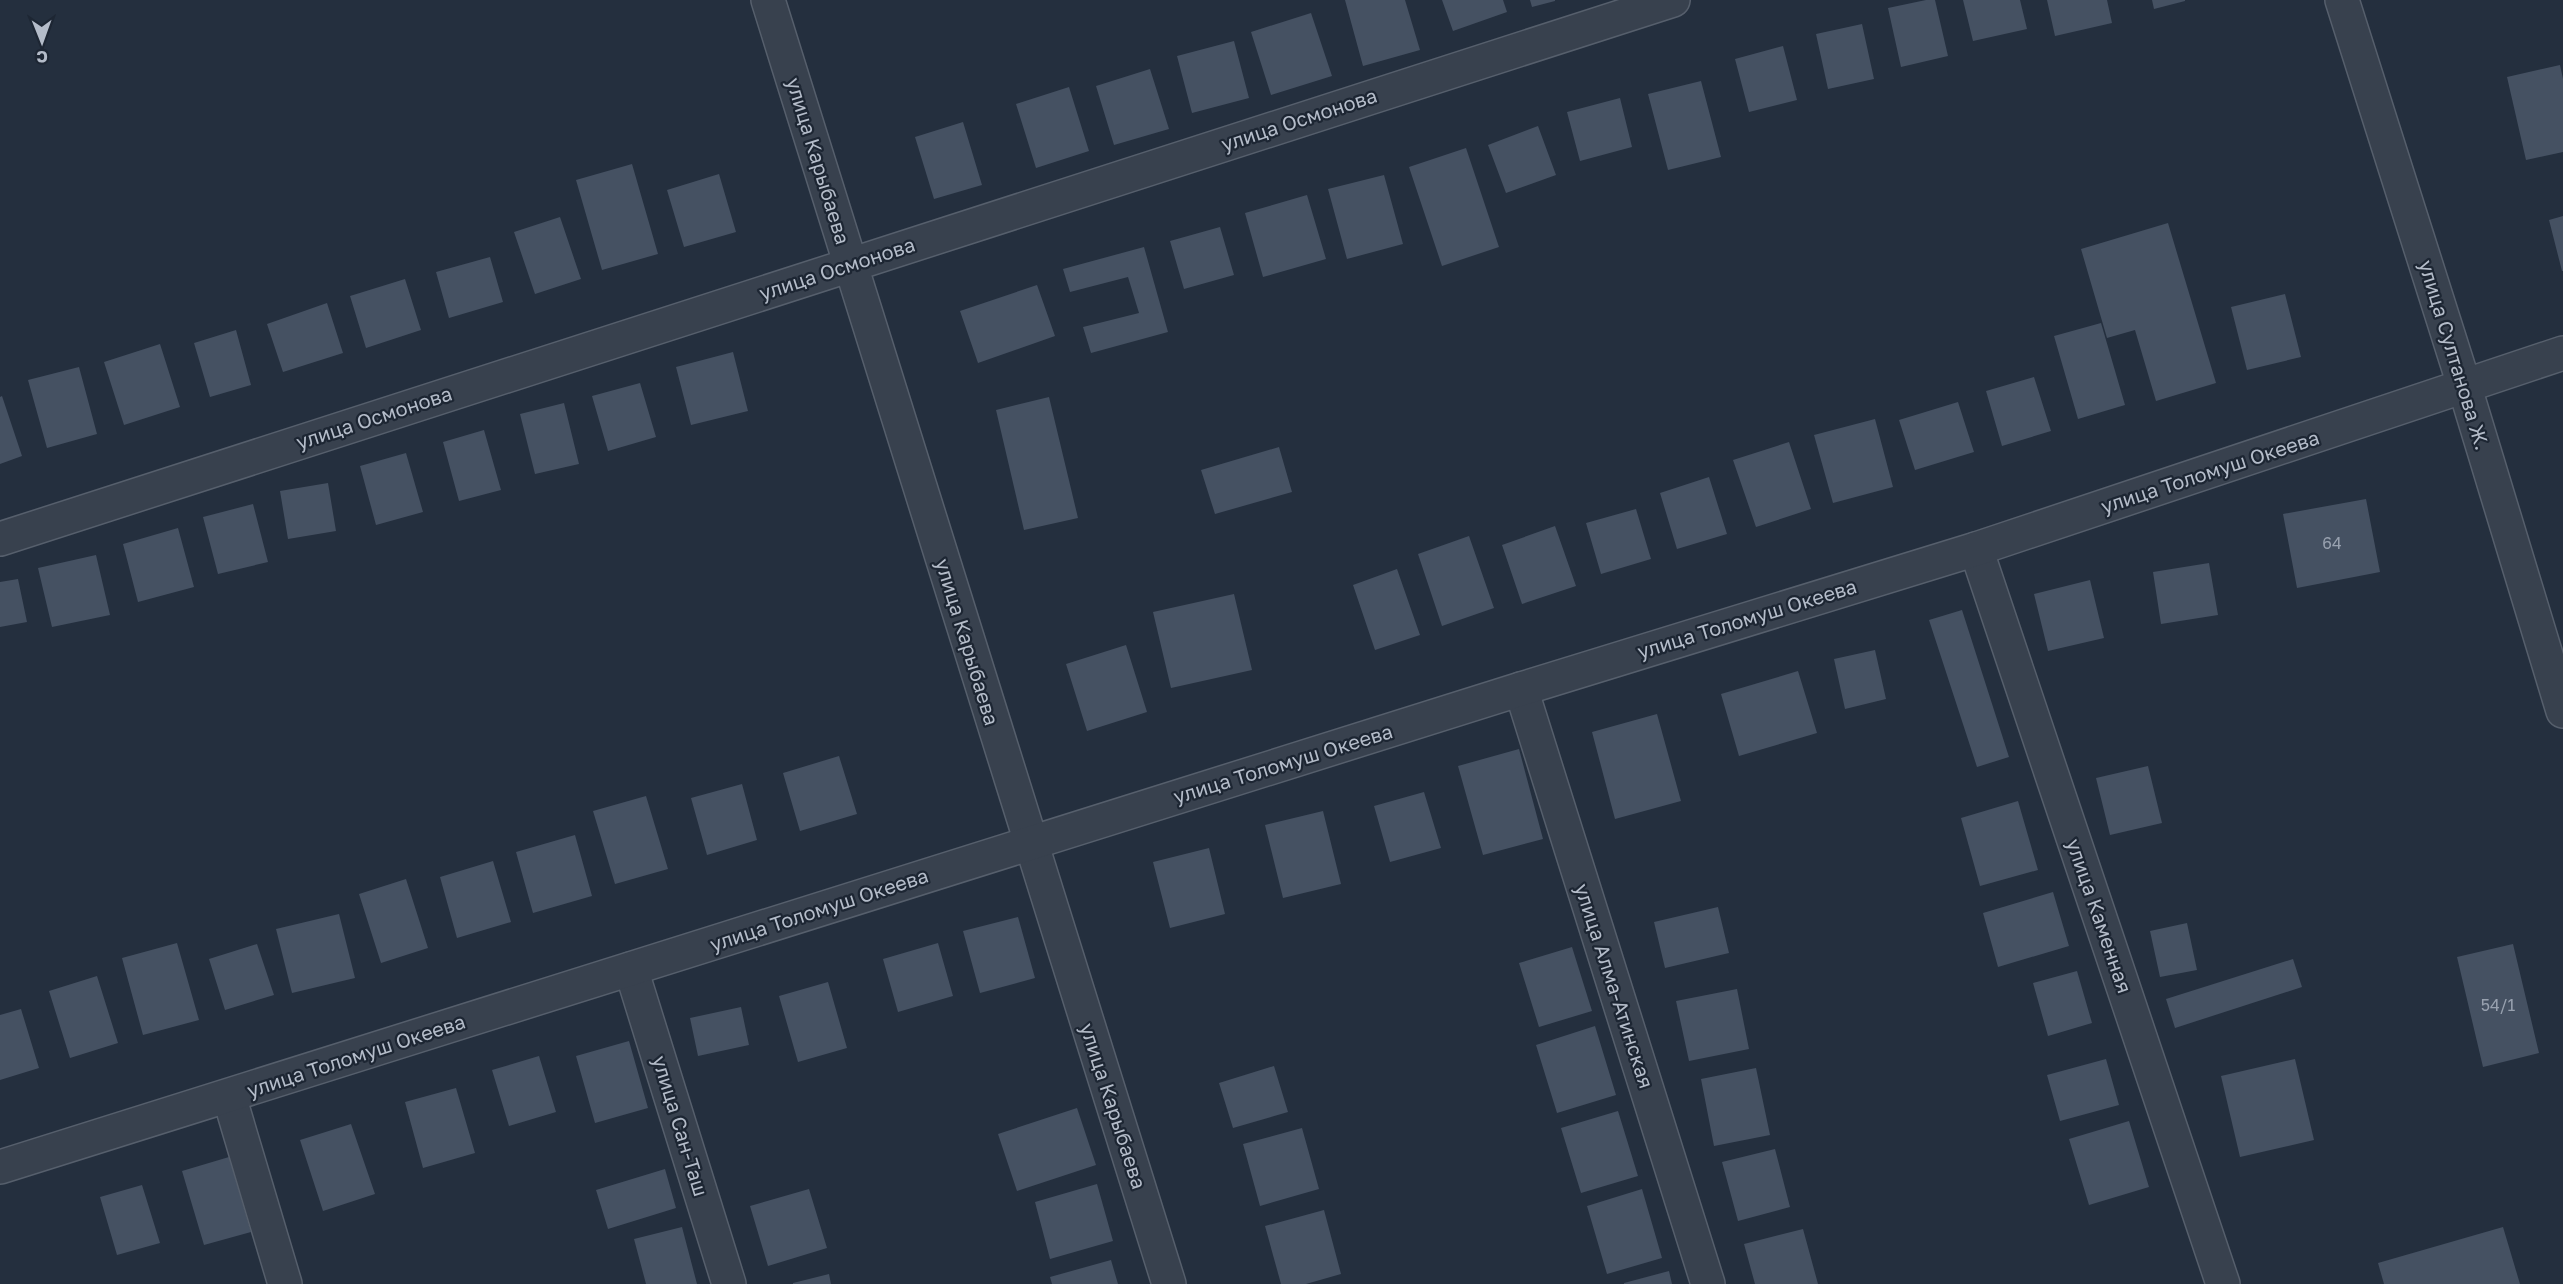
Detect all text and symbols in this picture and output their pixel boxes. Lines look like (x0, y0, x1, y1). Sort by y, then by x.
north arrow (12, 12, 72, 72)
text: С (36, 47, 48, 67)
street label: улица Карыбаева (782, 74, 856, 247)
street label: улица Осмонова (1218, 83, 1380, 156)
street label: улица Осмонова (756, 232, 918, 305)
street label: улица Султанова Ж. (2415, 257, 2495, 453)
street label: улица Осмонова (293, 381, 455, 454)
street label: улица Толомуш Океева (2097, 424, 2322, 518)
house number: 64 (2322, 533, 2342, 553)
street label: улица Карыбаева (931, 555, 1005, 728)
street label: улица Толомуш Океева (1634, 573, 1859, 663)
street label: улица Толомуш Океева (1170, 718, 1395, 808)
street label: улица Каменная (2062, 835, 2138, 996)
street label: улица Толомуш Океева (706, 862, 931, 956)
street label: улица Алма-Атинская (1571, 880, 1659, 1091)
house number: 54/1 (2481, 995, 2515, 1015)
street label: улица Толомуш Океева (243, 1008, 468, 1102)
street label: улица Карыбаева (1076, 1020, 1152, 1192)
street label: улица Сан-Таш (648, 1052, 714, 1199)

